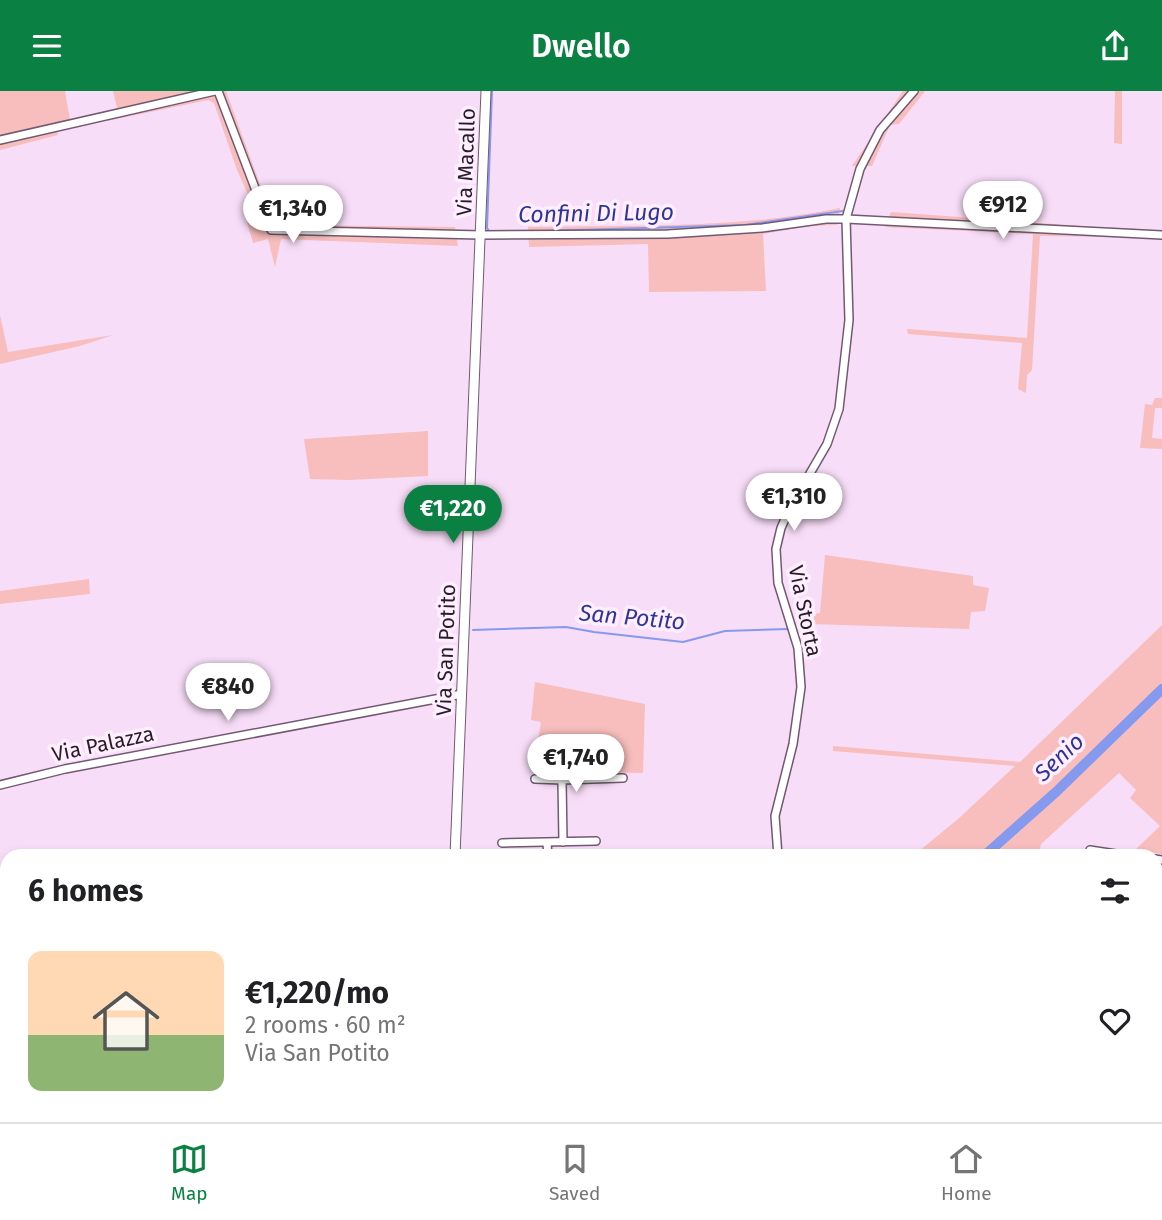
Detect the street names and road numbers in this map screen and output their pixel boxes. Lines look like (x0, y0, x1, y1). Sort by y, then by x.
street label: Via Macallo (451, 108, 481, 216)
street label: Via Storta (783, 563, 827, 659)
street label: Via San Potito (431, 583, 461, 717)
street label: Via Palazza (50, 720, 156, 768)

